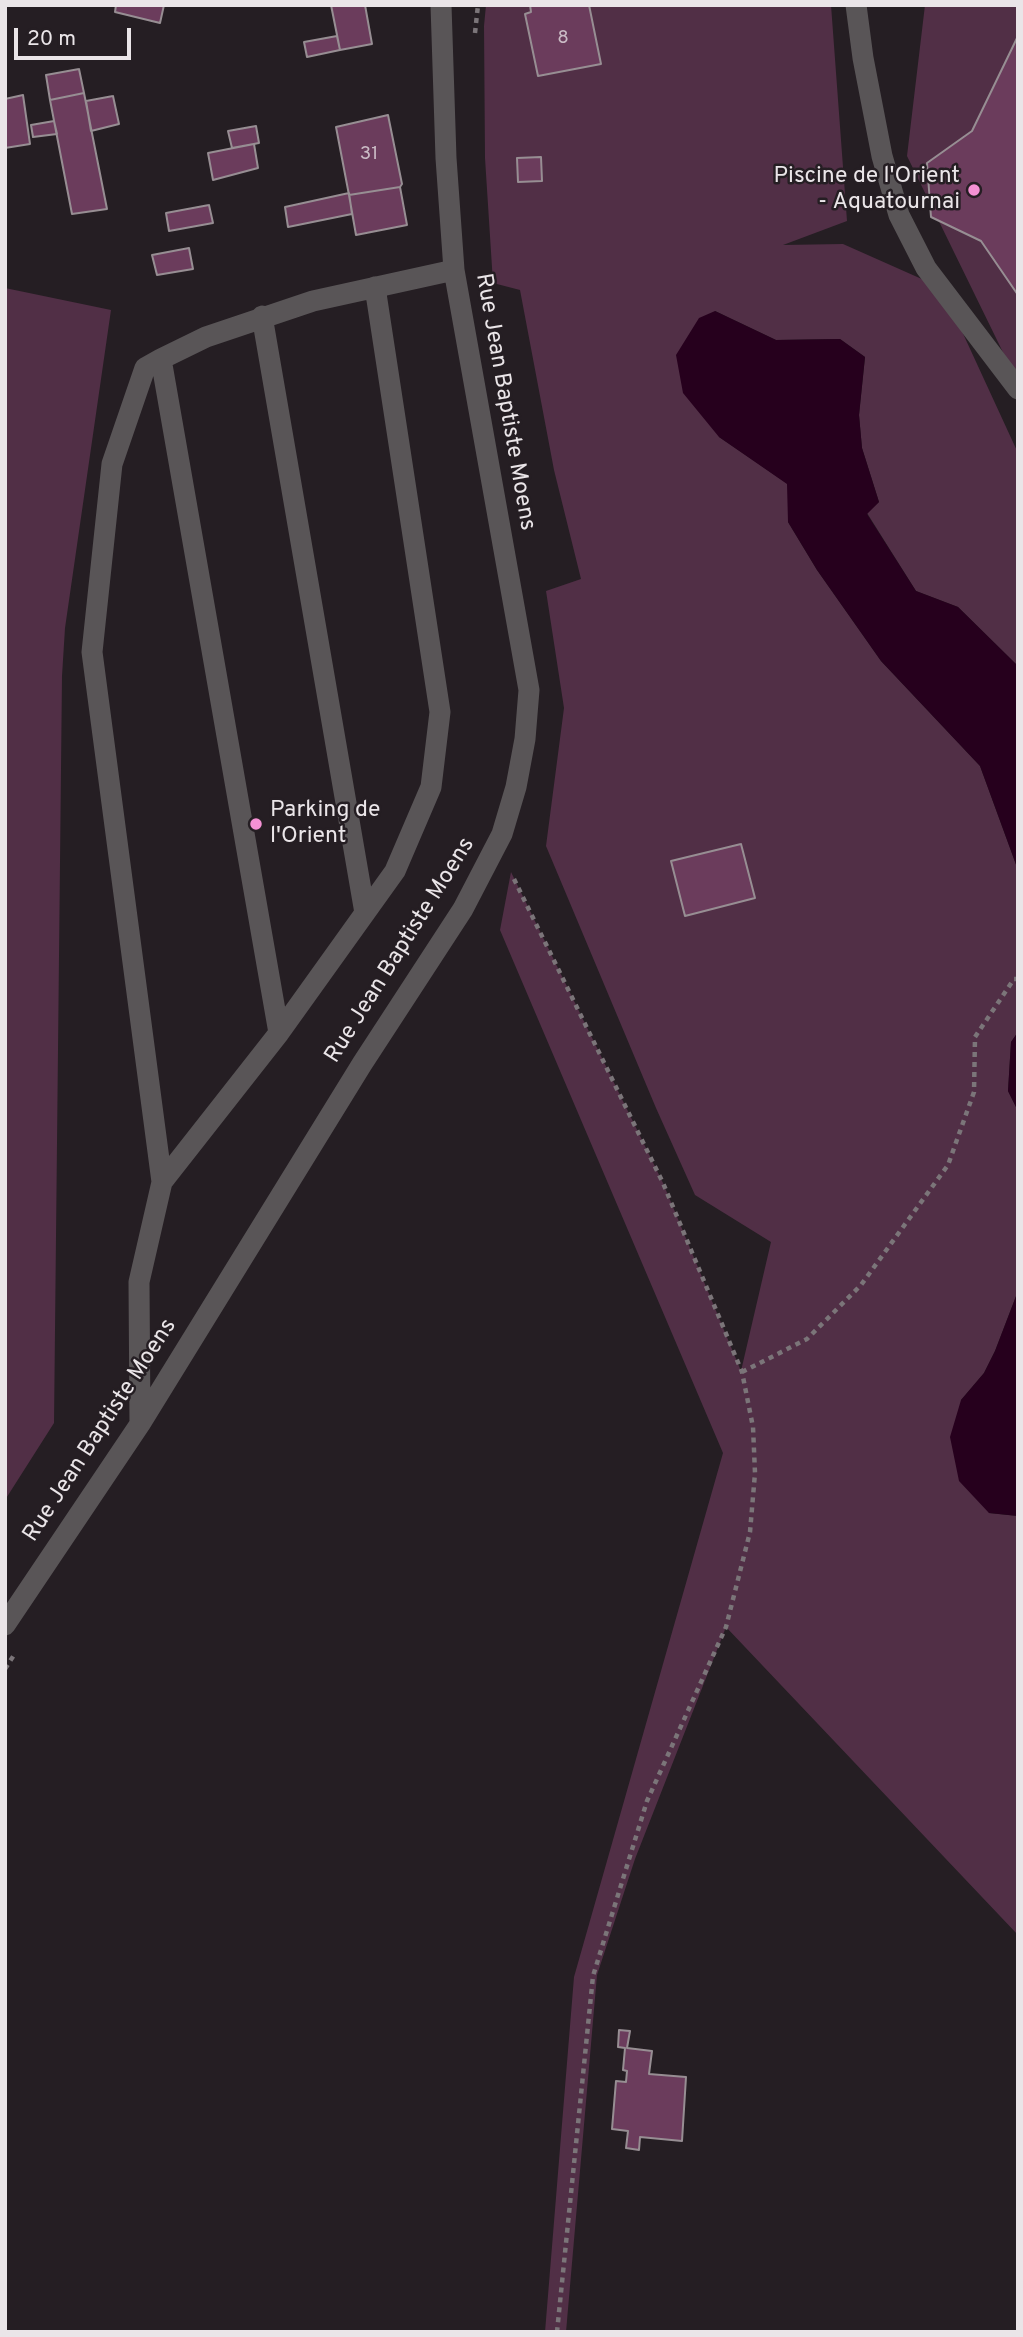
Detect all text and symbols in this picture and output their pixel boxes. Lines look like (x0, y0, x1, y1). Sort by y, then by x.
scale bar (18, 14, 135, 58)
text: 20 m (27, 26, 76, 53)
house number: 8 (557, 28, 569, 50)
house number: 31 (360, 144, 378, 166)
place label: Piscine de l'Orient - Aquatournai (774, 163, 960, 217)
marker: Piscine de l'Orient - Aquatournai (966, 182, 982, 198)
street label: Rue Jean Baptiste Moens (468, 271, 540, 533)
place label: Parking de l'Orient (270, 797, 380, 851)
marker: Parking de l'Orient (248, 816, 264, 832)
street label: Rue Jean Baptiste Moens (320, 833, 482, 1069)
street label: Rue Jean Baptiste Moens (18, 1314, 184, 1548)

